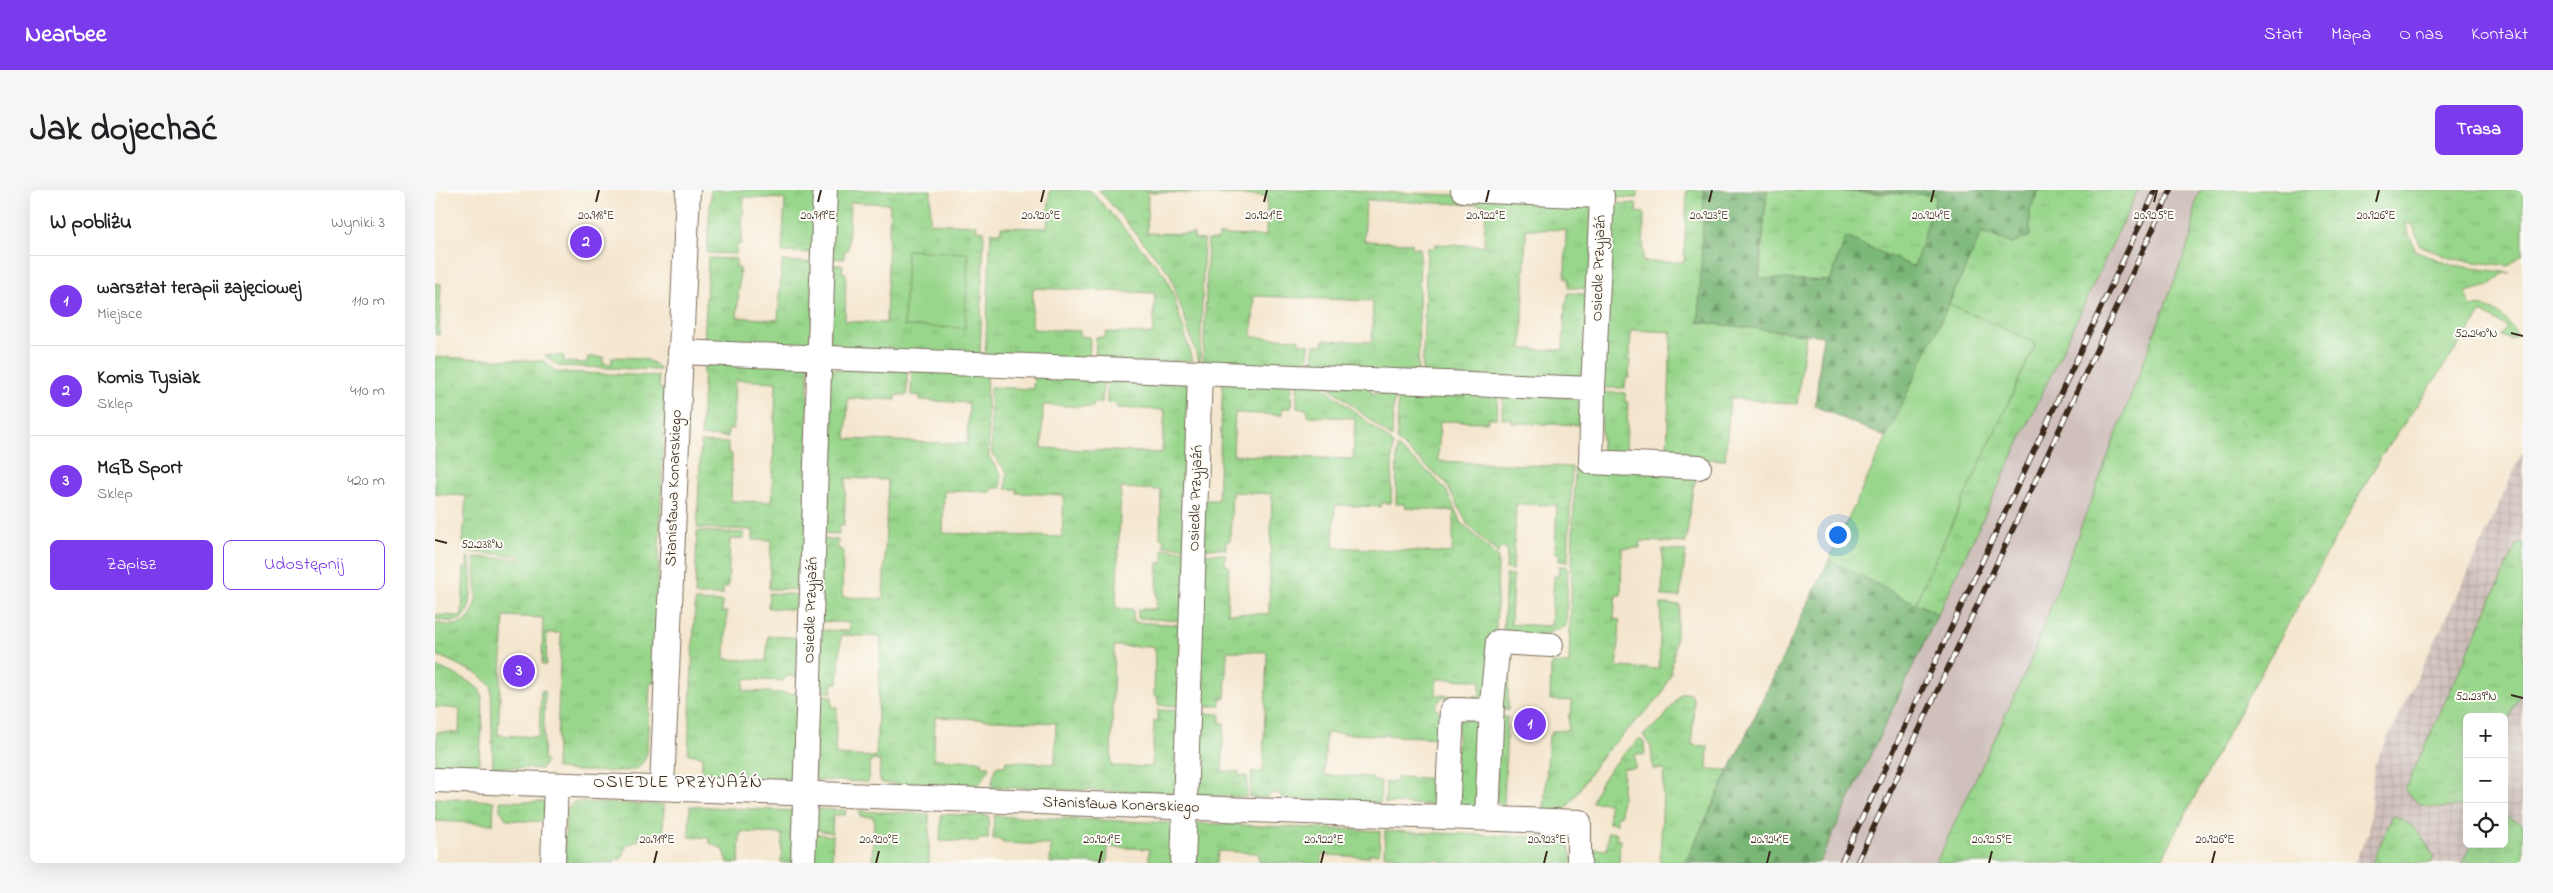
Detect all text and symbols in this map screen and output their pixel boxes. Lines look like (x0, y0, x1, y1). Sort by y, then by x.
text: Nearbee (25, 18, 107, 53)
text: Start (2264, 22, 2303, 48)
text: Mapa (2331, 22, 2371, 48)
text: O nas (2399, 22, 2443, 48)
text: Kontakt (2471, 22, 2528, 48)
text: Jak dojechać (30, 105, 217, 156)
button: Trasa (2435, 105, 2523, 155)
text: 20.918°E (578, 207, 614, 225)
text: 20.919°E (800, 207, 836, 225)
text: 20.920°E (1022, 207, 1060, 225)
text: 20.921°E (1245, 207, 1283, 225)
text: 20.922°E (1466, 207, 1506, 225)
text: 20.923°E (1690, 207, 1728, 225)
text: 20.924°E (1912, 207, 1950, 225)
text: 20.925°E (2134, 207, 2174, 225)
text: 20.926°E (2357, 207, 2395, 225)
text: W pobliżu (50, 208, 132, 238)
text: Wyniki: 3 (331, 211, 385, 235)
street label: Osiedle Przyjaźń (1585, 214, 1613, 322)
pin: 2 (570, 223, 602, 261)
text: warsztat terapii zajęciowej (97, 275, 301, 302)
text: 1 (63, 289, 69, 313)
text: 110 m (351, 289, 385, 313)
text: Miejsce (97, 302, 142, 326)
text: 52.240°N (2455, 325, 2497, 343)
text: Komis Tysiak (97, 365, 200, 392)
text: 2 (62, 379, 70, 403)
text: 410 m (350, 379, 385, 403)
text: Sklep (97, 392, 133, 416)
street label: Stanisława Konarskiego (659, 409, 689, 567)
street label: Osiedle Przyjaźń (1182, 444, 1210, 552)
text: MGB Sport (97, 455, 183, 482)
text: 3 (63, 469, 69, 493)
text: 420 m (347, 469, 385, 493)
text: Sklep (97, 482, 133, 506)
your location (1825, 522, 1851, 548)
text: 52.238°N (461, 536, 503, 554)
button: Zapisz (50, 540, 213, 590)
button: Udostępnij (223, 540, 385, 590)
street label: Osiedle Przyjaźń (797, 556, 825, 664)
pin: 3 (503, 652, 535, 690)
text: 52.239°N (2455, 688, 2497, 706)
pin: 1 (1514, 705, 1546, 743)
map controls (2463, 713, 2508, 848)
button: + (2463, 713, 2508, 758)
button: − (2463, 758, 2508, 803)
district label: OSIEDLE PRZYJAŹŃ (593, 770, 763, 796)
street label: Stanisława Konarskiego (1042, 790, 1200, 820)
button: locate (2463, 803, 2508, 848)
text: 20.919°E (639, 831, 675, 849)
text: 20.920°E (860, 831, 898, 849)
text: 20.921°E (1083, 831, 1121, 849)
text: 20.922°E (1304, 831, 1344, 849)
text: 20.923°E (1528, 831, 1566, 849)
text: 20.924°E (1751, 831, 1789, 849)
text: 20.925°E (1972, 831, 2012, 849)
text: 20.926°E (2196, 831, 2234, 849)

